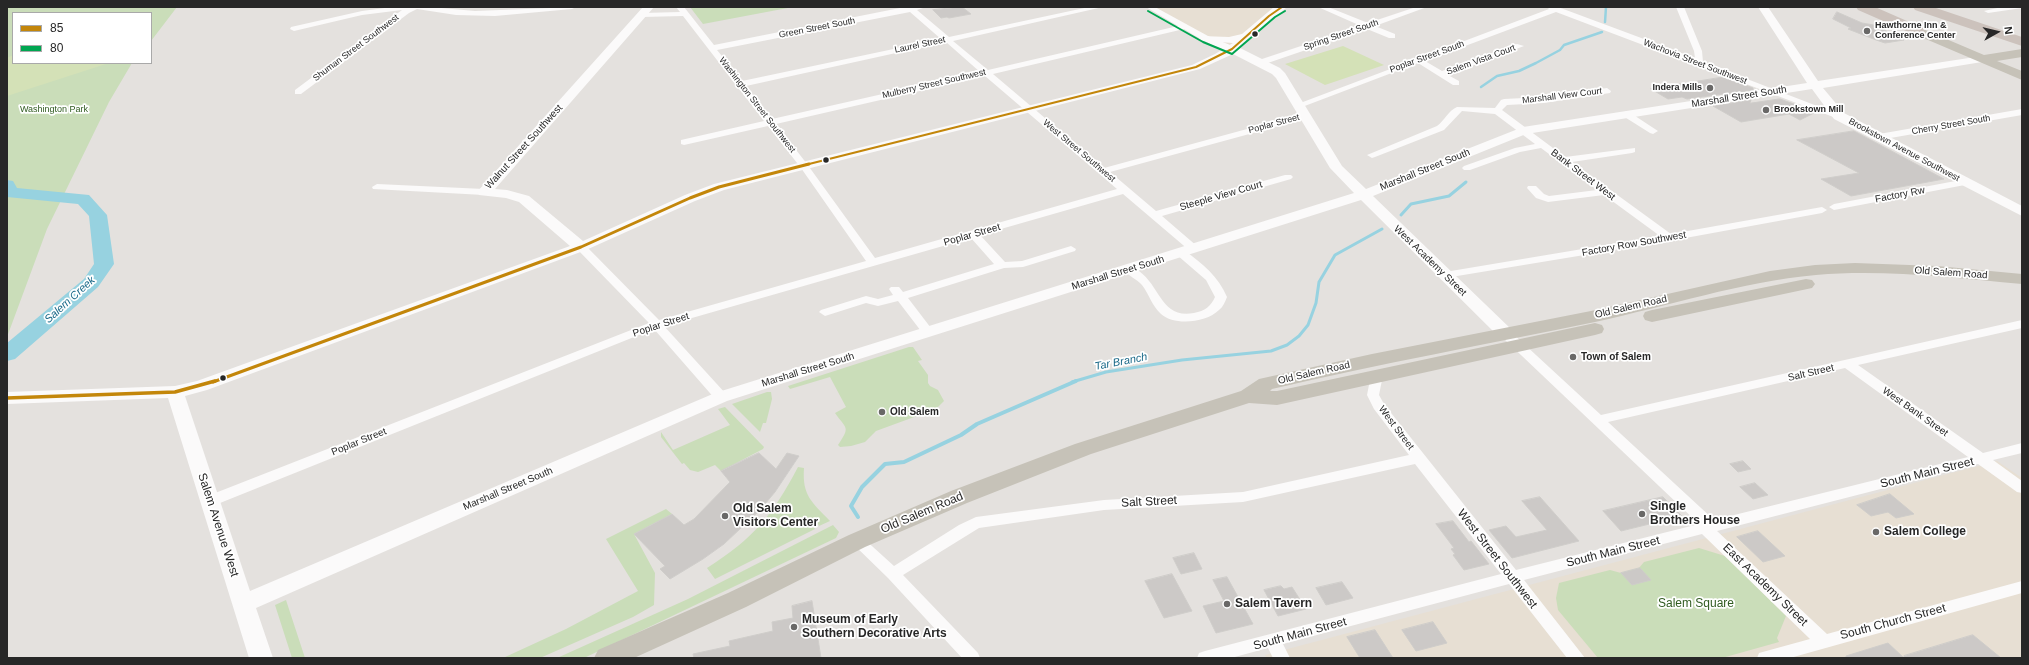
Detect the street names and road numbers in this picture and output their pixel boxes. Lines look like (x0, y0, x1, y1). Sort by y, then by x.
street label: Shuman Street Southwest (311, 12, 401, 84)
street label: Green Street South (778, 15, 856, 41)
street label: Spring Street South (1302, 17, 1380, 53)
street label: Laurel Street (894, 34, 946, 56)
street label: Wachovia Street Southwest (1642, 37, 1748, 87)
street label: Poplar Street South (1388, 38, 1466, 76)
street label: Salem Vista Court (1445, 43, 1517, 77)
street label: Washington Street Southwest (716, 55, 798, 155)
street label: Mulberry Street Southwest (881, 67, 987, 101)
street label: Marshall Street South (1691, 84, 1787, 110)
street label: Marshall View Court (1521, 86, 1603, 106)
street label: Walnut Street Southwest (483, 102, 565, 192)
street label: Poplar Street (1247, 112, 1301, 136)
street label: Cherry Street South (1911, 113, 1991, 137)
street label: Brookstown Avenue Southwest (1847, 116, 1961, 184)
street label: West Street Southwest (1041, 117, 1117, 185)
street label: Marshall Street South (1378, 146, 1472, 194)
street label: Bank Street West (1548, 147, 1618, 203)
street label: Steeple View Court (1178, 178, 1264, 214)
street label: Factory Rw (1874, 184, 1926, 206)
street label: Poplar Street (942, 221, 1002, 249)
street label: West Academy Street (1391, 223, 1469, 299)
street label: Factory Row Southwest (1581, 229, 1687, 259)
street label: Marshall Street South (1070, 253, 1166, 293)
street label: Old Salem Road (1914, 264, 1988, 282)
street label: Old Salem Road (1594, 293, 1668, 321)
street label: Poplar Street (631, 310, 691, 340)
street label: Marshall Street South (760, 350, 856, 390)
street label: Old Salem Road (1277, 359, 1351, 387)
street label: Salt Street (1787, 362, 1835, 384)
street label: West Bank Street (1880, 385, 1950, 439)
street label: West Street (1376, 404, 1416, 452)
street label: Poplar Street (330, 426, 388, 458)
street label: South Main Street (1879, 454, 1975, 492)
street label: Marshall Street South (461, 465, 555, 513)
street label: Salem Avenue West (194, 471, 242, 579)
street label: Old Salem Road (879, 489, 965, 537)
street label: Salt Street (1121, 493, 1177, 511)
street label: West Street Southwest (1454, 507, 1540, 611)
street label: South Main Street (1565, 533, 1661, 571)
street label: East Academy Street (1719, 541, 1811, 629)
street label: South Church Street (1839, 601, 1947, 643)
street label: South Main Street (1252, 615, 1348, 653)

